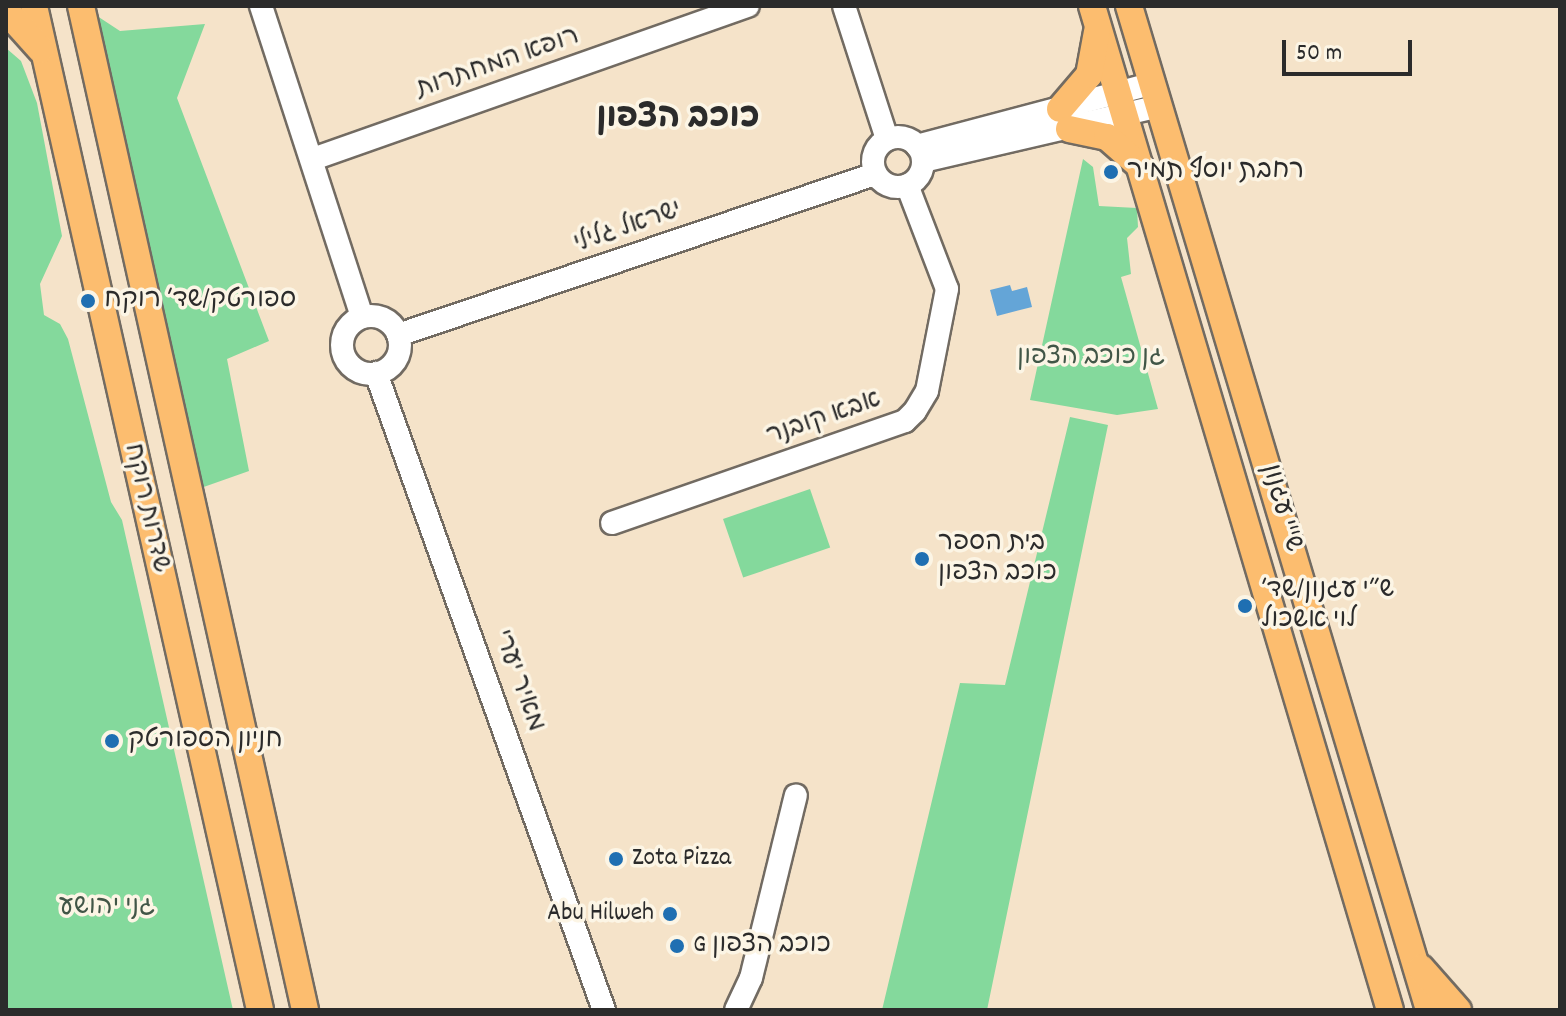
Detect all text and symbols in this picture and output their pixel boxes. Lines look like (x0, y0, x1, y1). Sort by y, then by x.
street label: רופא המחתרות (413, 22, 583, 106)
scale bar (1286, 24, 1416, 74)
text: 50 m (1296, 37, 1342, 71)
district label: כוכב הצפון (597, 100, 759, 140)
place label: רחבת יוסף תמיר (1127, 156, 1304, 188)
marker: רחבת יוסף תמיר (1102, 163, 1120, 181)
street label: ישראל גלילי (570, 195, 686, 261)
place label: ספורטק/שד׳ רוקח (104, 285, 296, 317)
marker: ספורטק/שד׳ רוקח (79, 292, 97, 310)
park label: גן כוכב הצפון (1017, 342, 1165, 374)
street label: אבא קובנר (763, 385, 885, 453)
street label: שדרות רוקח (116, 440, 176, 576)
street label: ש''י עגנון (1254, 461, 1308, 555)
place label: בית הספר כוכב הצפון (938, 528, 1057, 590)
marker: בית הספר כוכב הצפון (913, 550, 931, 568)
place label: ש״י עגנון/שד׳ לוי אשכול (1261, 575, 1394, 636)
marker: ש״י עגנון/שד׳ לוי אשכול (1236, 597, 1254, 615)
street label: מאיר יערי (485, 626, 551, 736)
place label: חניון הספורטק (128, 725, 283, 757)
marker: חניון הספורטק (103, 732, 121, 750)
place label: Zota Pizza (632, 843, 731, 875)
marker: Zota Pizza (607, 850, 625, 868)
park label: גני יהושע (59, 892, 155, 924)
place label: Abu Hilweh (547, 898, 654, 930)
marker: Abu Hilweh (661, 905, 679, 923)
place label: G כוכב הצפון (693, 930, 831, 962)
marker: G כוכב הצפון (668, 937, 686, 955)

